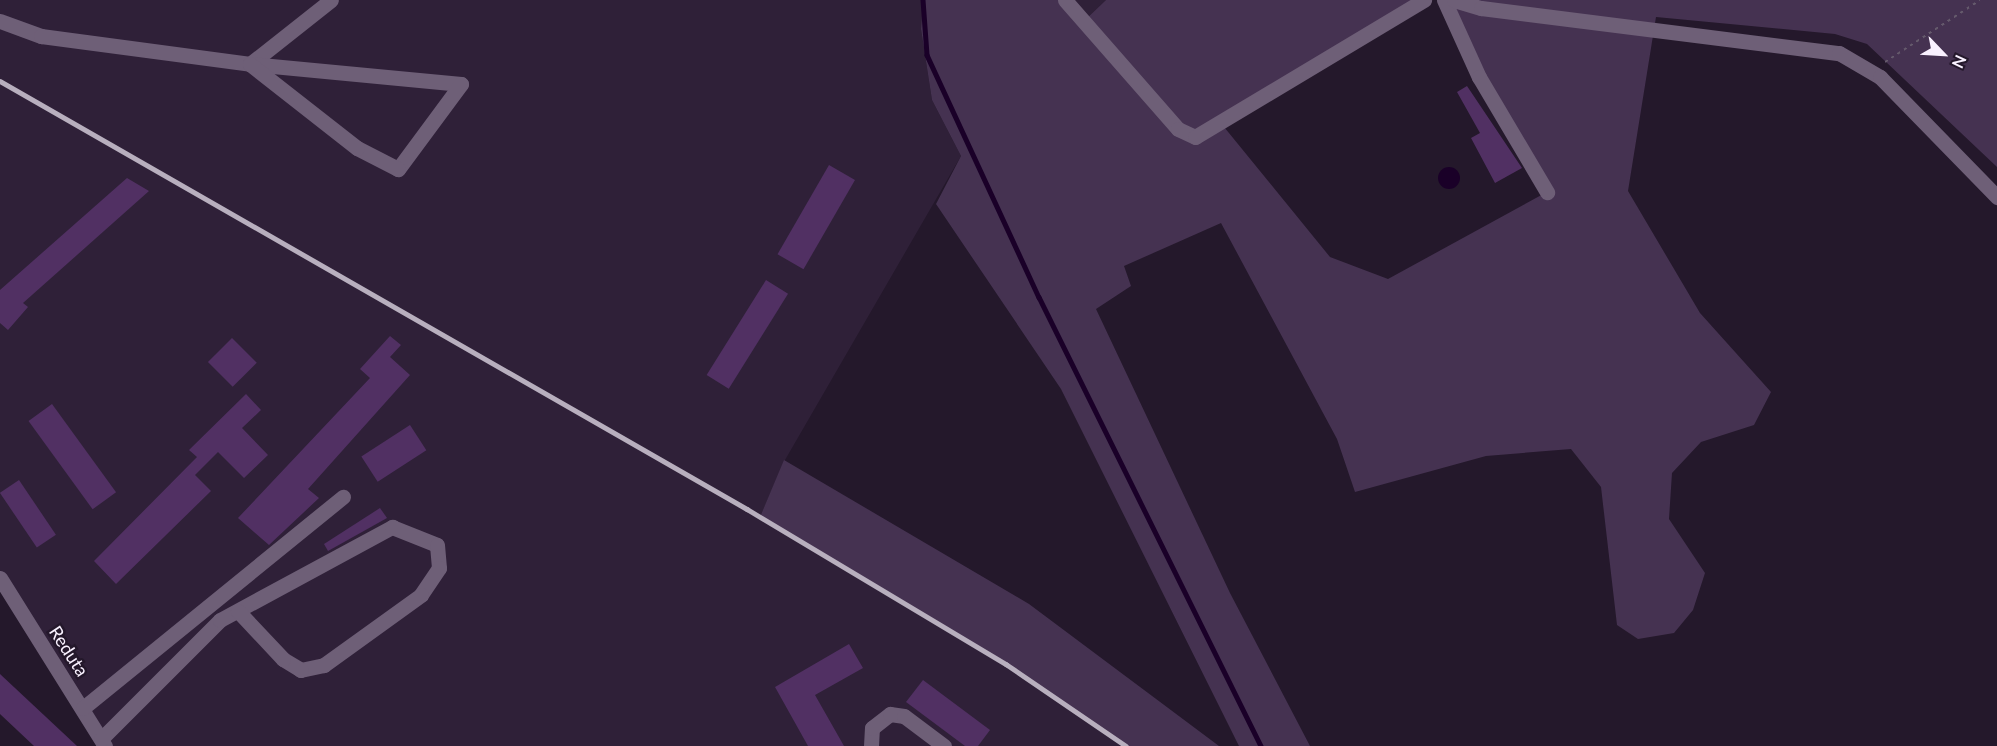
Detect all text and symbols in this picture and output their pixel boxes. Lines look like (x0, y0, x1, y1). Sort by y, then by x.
north arrow (1913, 24, 1973, 84)
text: N (1949, 52, 1971, 71)
street label: Reduta (45, 622, 93, 680)

